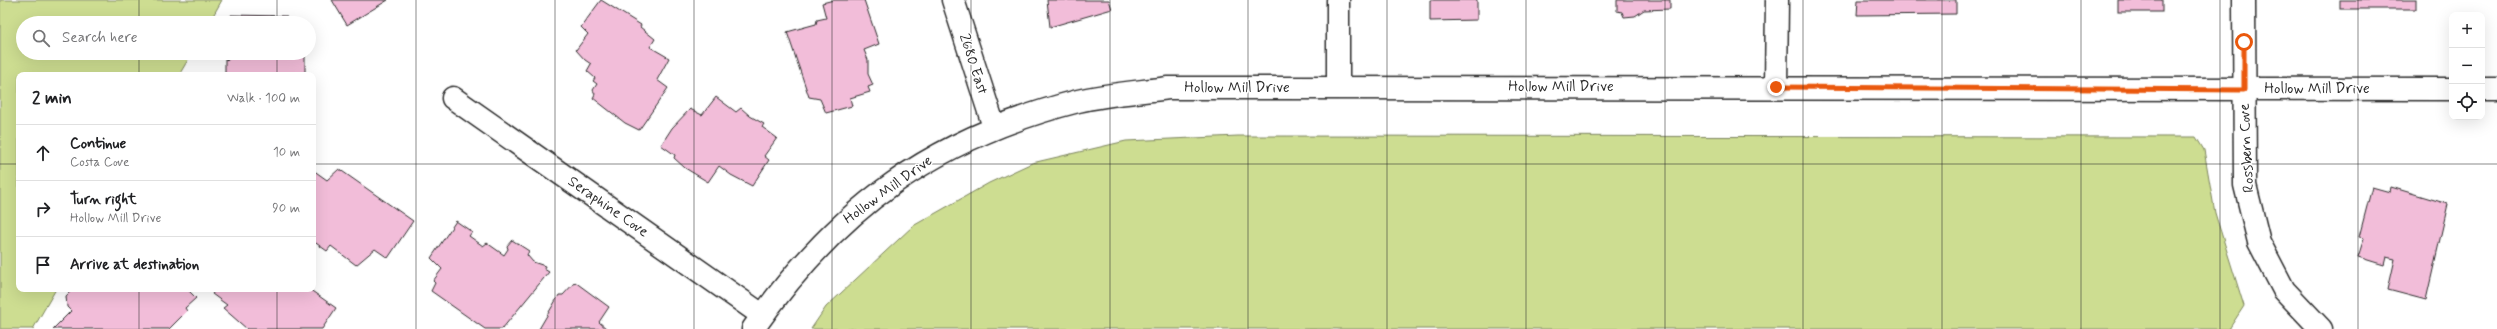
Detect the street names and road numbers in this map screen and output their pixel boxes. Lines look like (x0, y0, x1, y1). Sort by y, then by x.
street label: 2680 East (954, 31, 992, 97)
street label: Hollow Mill Drive (1508, 77, 1614, 97)
street label: Hollow Mill Drive (1184, 78, 1290, 98)
street label: Hollow Mill Drive (2264, 79, 2370, 99)
street label: Rossbern Cove (2235, 103, 2259, 193)
street label: Hollow Mill Drive (839, 151, 937, 229)
street label: Seraphine Cove (564, 172, 652, 242)

